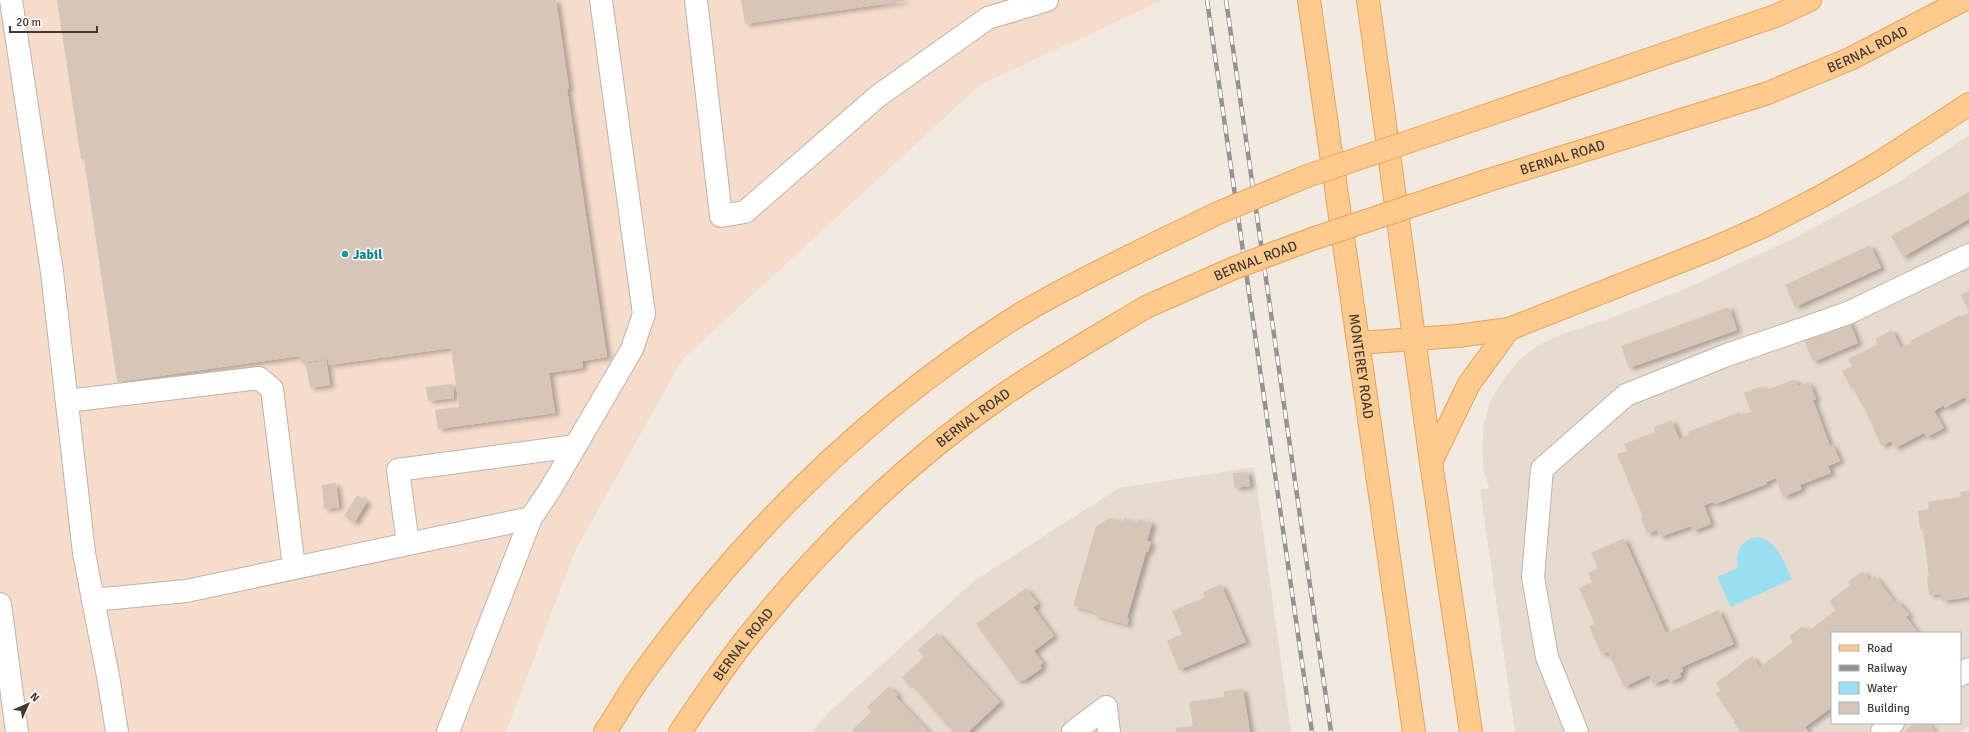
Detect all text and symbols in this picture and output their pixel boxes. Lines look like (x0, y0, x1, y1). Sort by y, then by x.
scale bar (10, 8, 97, 34)
text: 20 m (16, 15, 41, 30)
street label: BERNAL ROAD (1824, 22, 1911, 76)
street label: BERNAL ROAD (1518, 136, 1607, 178)
street label: BERNAL ROAD (1211, 237, 1300, 284)
place label: Jabil (353, 246, 383, 263)
marker: Jabil (340, 249, 350, 259)
street label: MONTEREY ROAD (1346, 312, 1377, 420)
street label: BERNAL ROAD (932, 385, 1013, 451)
street label: BERNAL ROAD (709, 604, 777, 684)
legend (1831, 632, 1961, 724)
text: Road (1867, 641, 1893, 656)
text: Railway (1867, 661, 1907, 676)
text: Water (1867, 681, 1898, 696)
north arrow (8, 684, 48, 724)
text: N (27, 690, 42, 705)
text: Building (1867, 701, 1910, 716)

